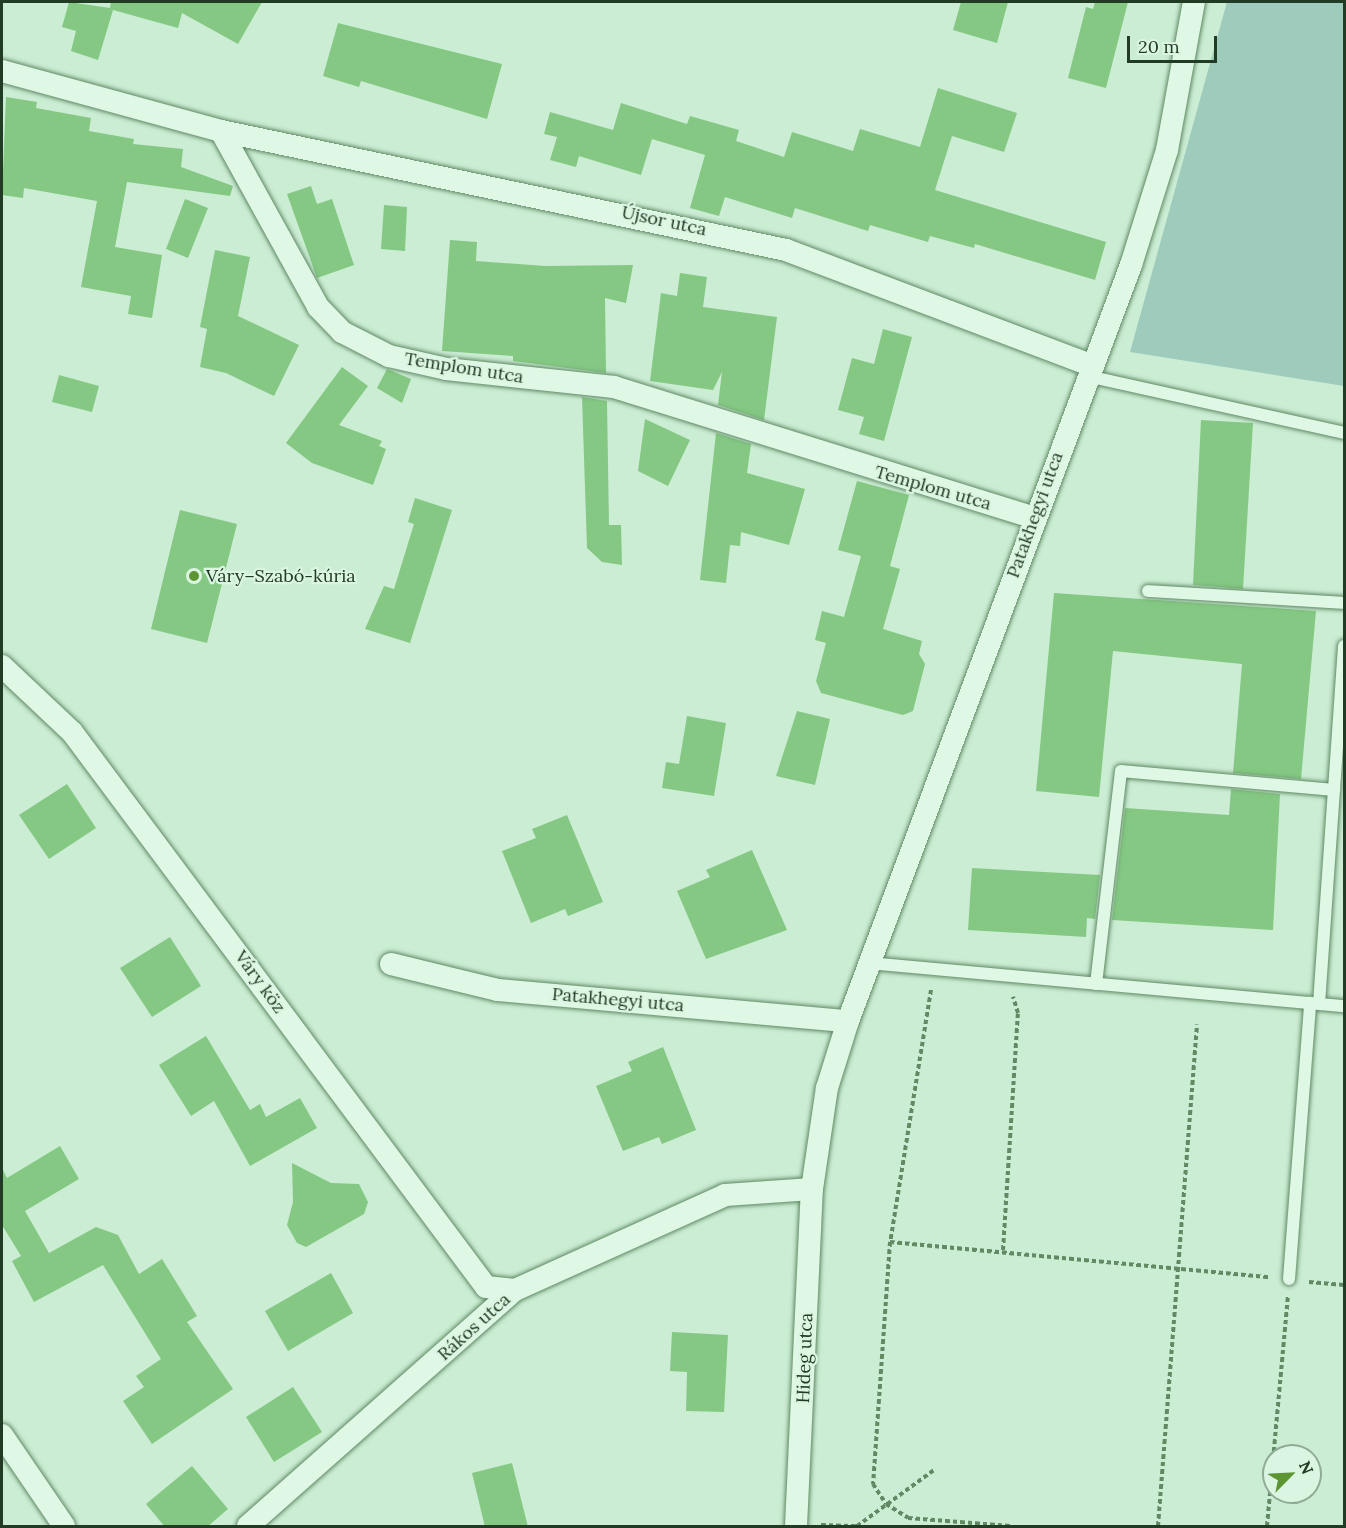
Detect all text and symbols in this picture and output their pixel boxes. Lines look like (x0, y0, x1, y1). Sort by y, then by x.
scale bar (1130, 24, 1220, 62)
text: 20 m (1138, 35, 1180, 58)
street label: Újsor utca (620, 201, 708, 241)
street label: Templom utca (403, 348, 525, 388)
street label: Patakhegyi utca (1002, 449, 1068, 581)
street label: Templom utca (872, 461, 994, 515)
place label: Váry–Szabó-kúria (206, 565, 356, 587)
marker: Váry–Szabó-kúria (187, 569, 201, 583)
street label: Váry köz (230, 946, 290, 1018)
street label: Patakhegyi utca (551, 983, 685, 1017)
street label: Rákos utca (433, 1289, 515, 1365)
street label: Hideg utca (793, 1312, 817, 1404)
north arrow (1262, 1444, 1322, 1504)
text: N (1295, 1458, 1318, 1477)

